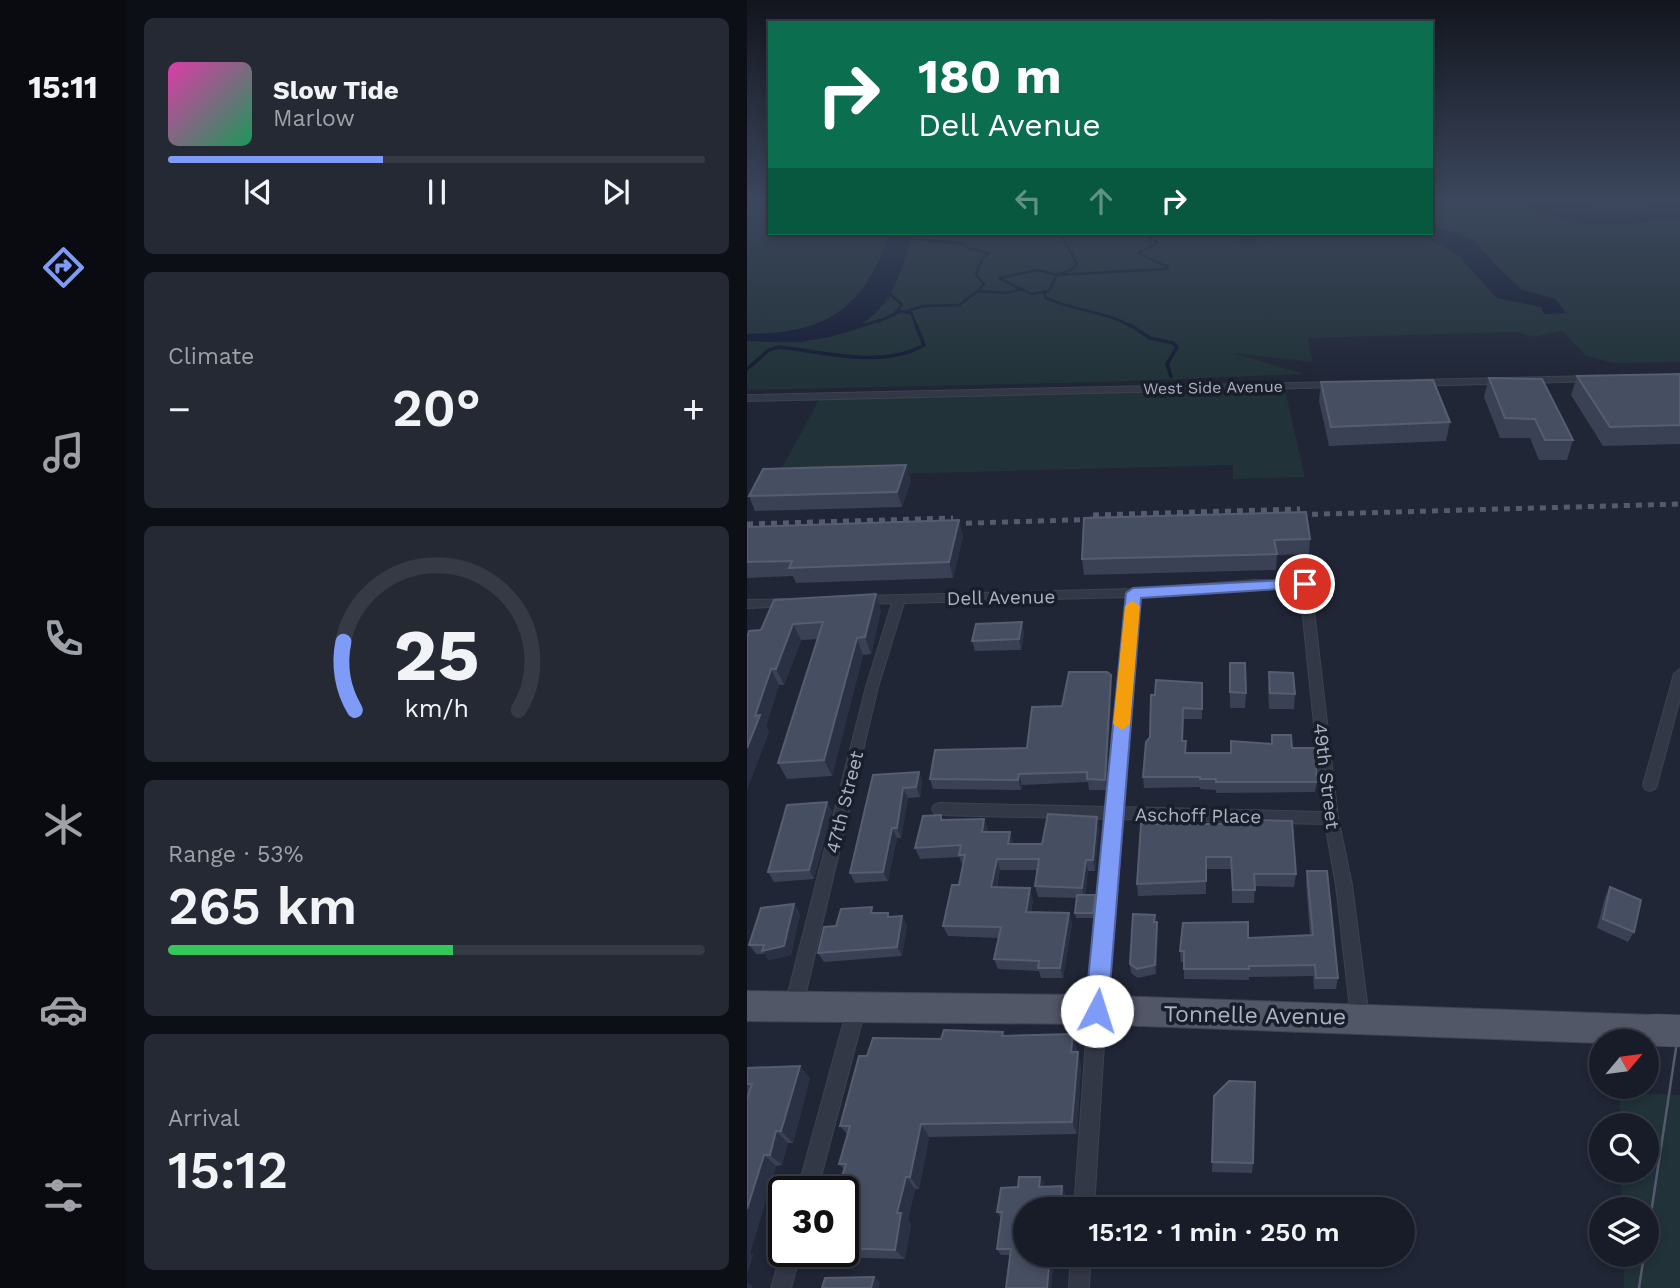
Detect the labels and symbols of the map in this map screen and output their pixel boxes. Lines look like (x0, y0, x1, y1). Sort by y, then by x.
street label: West Side Avenue (1143, 377, 1283, 398)
pin (1275, 554, 1335, 614)
street label: Dell Avenue (947, 585, 1055, 610)
street label: 49th Street (1309, 722, 1344, 830)
street label: 47th Street (821, 749, 868, 856)
street label: Aschoff Place (1135, 803, 1261, 828)
position arrow (1060, 974, 1134, 1048)
street label: Tonnelle Avenue (1164, 1000, 1346, 1031)
north arrow (1589, 1029, 1659, 1099)
speed limit sign: 30 (768, 1176, 859, 1267)

